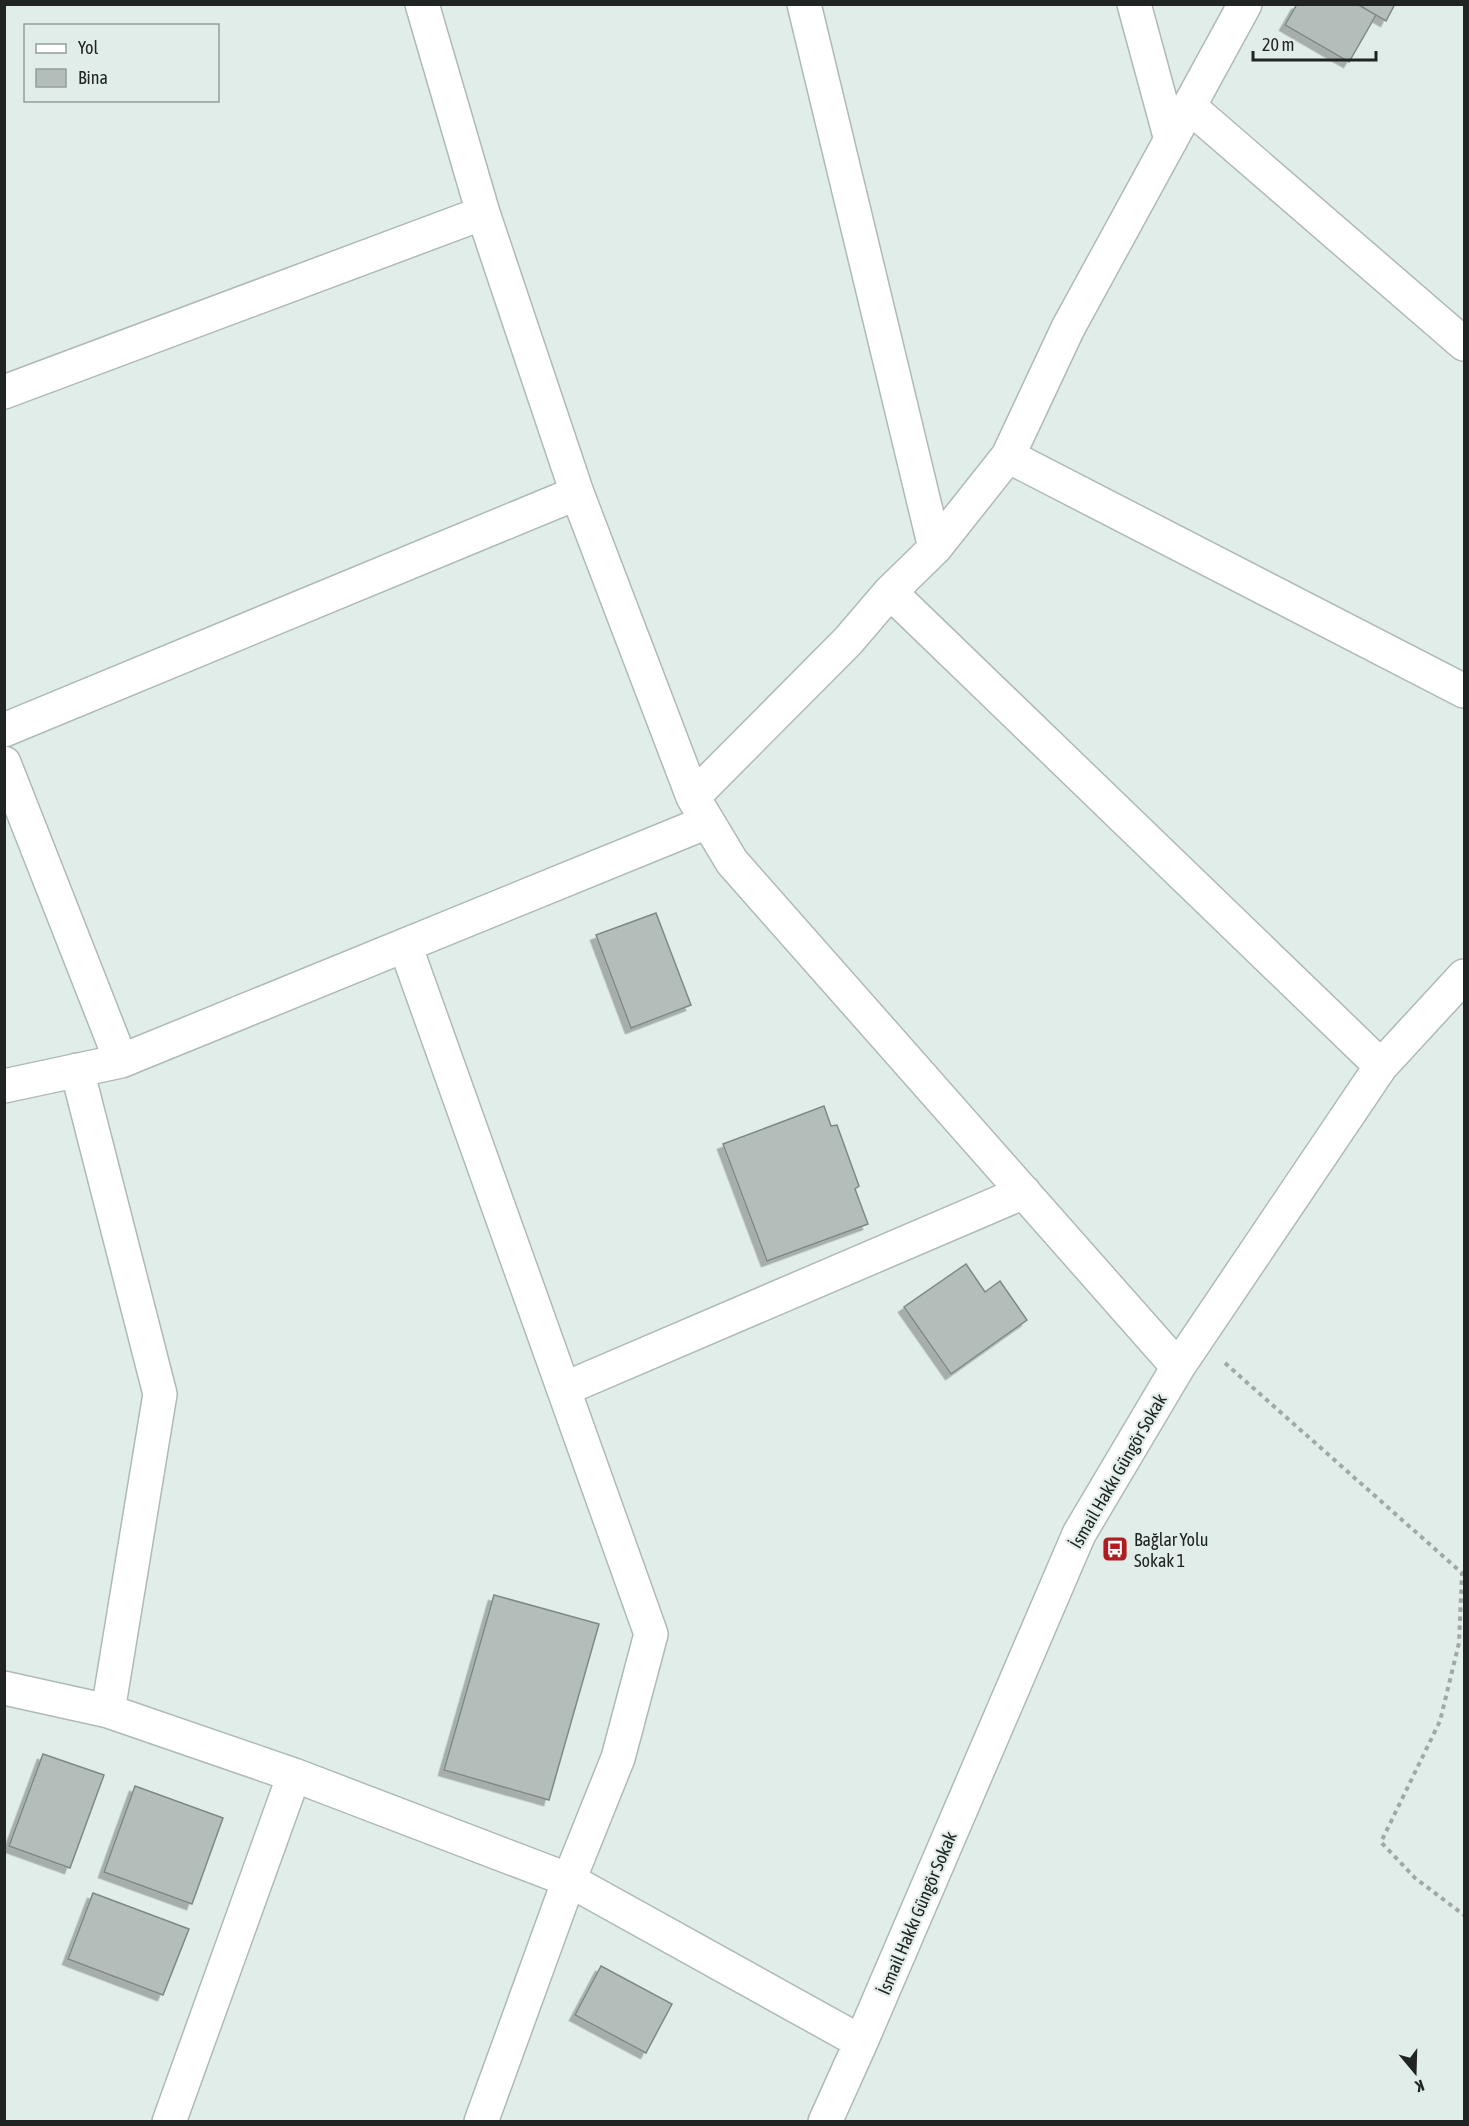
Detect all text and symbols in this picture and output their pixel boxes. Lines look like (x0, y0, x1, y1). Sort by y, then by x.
legend (24, 24, 219, 102)
scale bar (1253, 24, 1376, 62)
text: 20 m (1262, 34, 1294, 55)
text: Yol (78, 37, 98, 58)
text: Bina (78, 67, 108, 88)
street label: İsmail Hakkı Güngör Sokak (1065, 1390, 1171, 1552)
place label: Bağlar Yolu Sokak 1 (1134, 1529, 1208, 1571)
bus stop icon: Bağlar Yolu Sokak 1 (1100, 1534, 1130, 1564)
street label: İsmail Hakkı Güngör Sokak (873, 1828, 961, 1998)
north arrow (1385, 2042, 1445, 2102)
text: K (1413, 2076, 1427, 2096)

